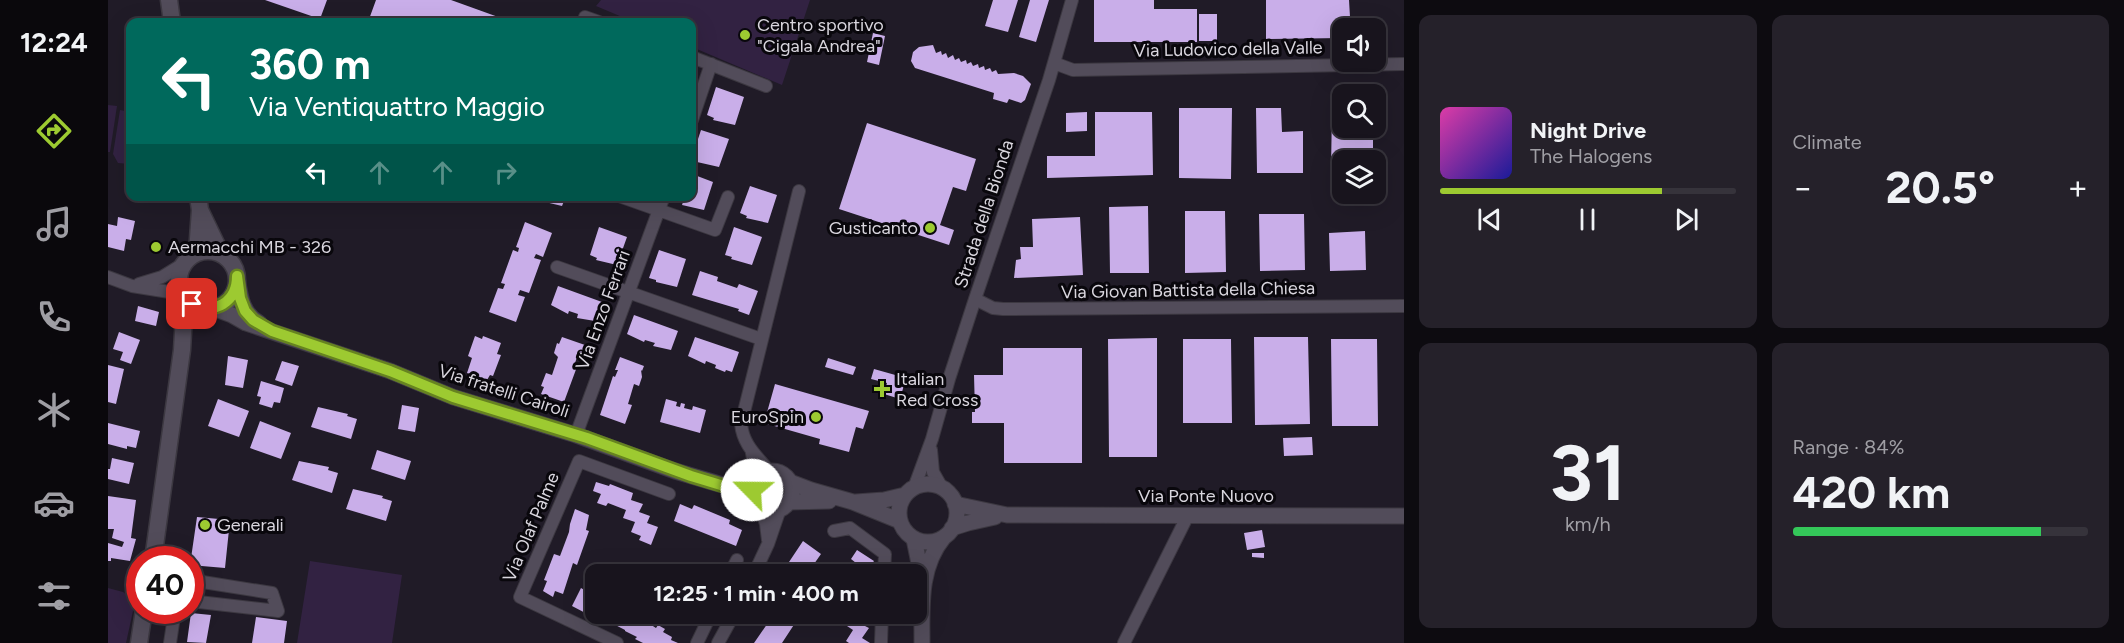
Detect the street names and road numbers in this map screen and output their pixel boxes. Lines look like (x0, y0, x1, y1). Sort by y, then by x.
street label: Via Ludovico della Valle (1133, 36, 1323, 62)
street label: Strada della Bionda (950, 137, 1018, 291)
street label: Via Enzo Ferrari (571, 247, 635, 373)
street label: Via Giovan Battista della Chiesa (1061, 277, 1315, 303)
street label: Via fratelli Cairoli (436, 359, 572, 423)
street label: Via Olaf Palme (498, 469, 564, 585)
street label: Via Ponte Nuovo (1138, 485, 1274, 507)

